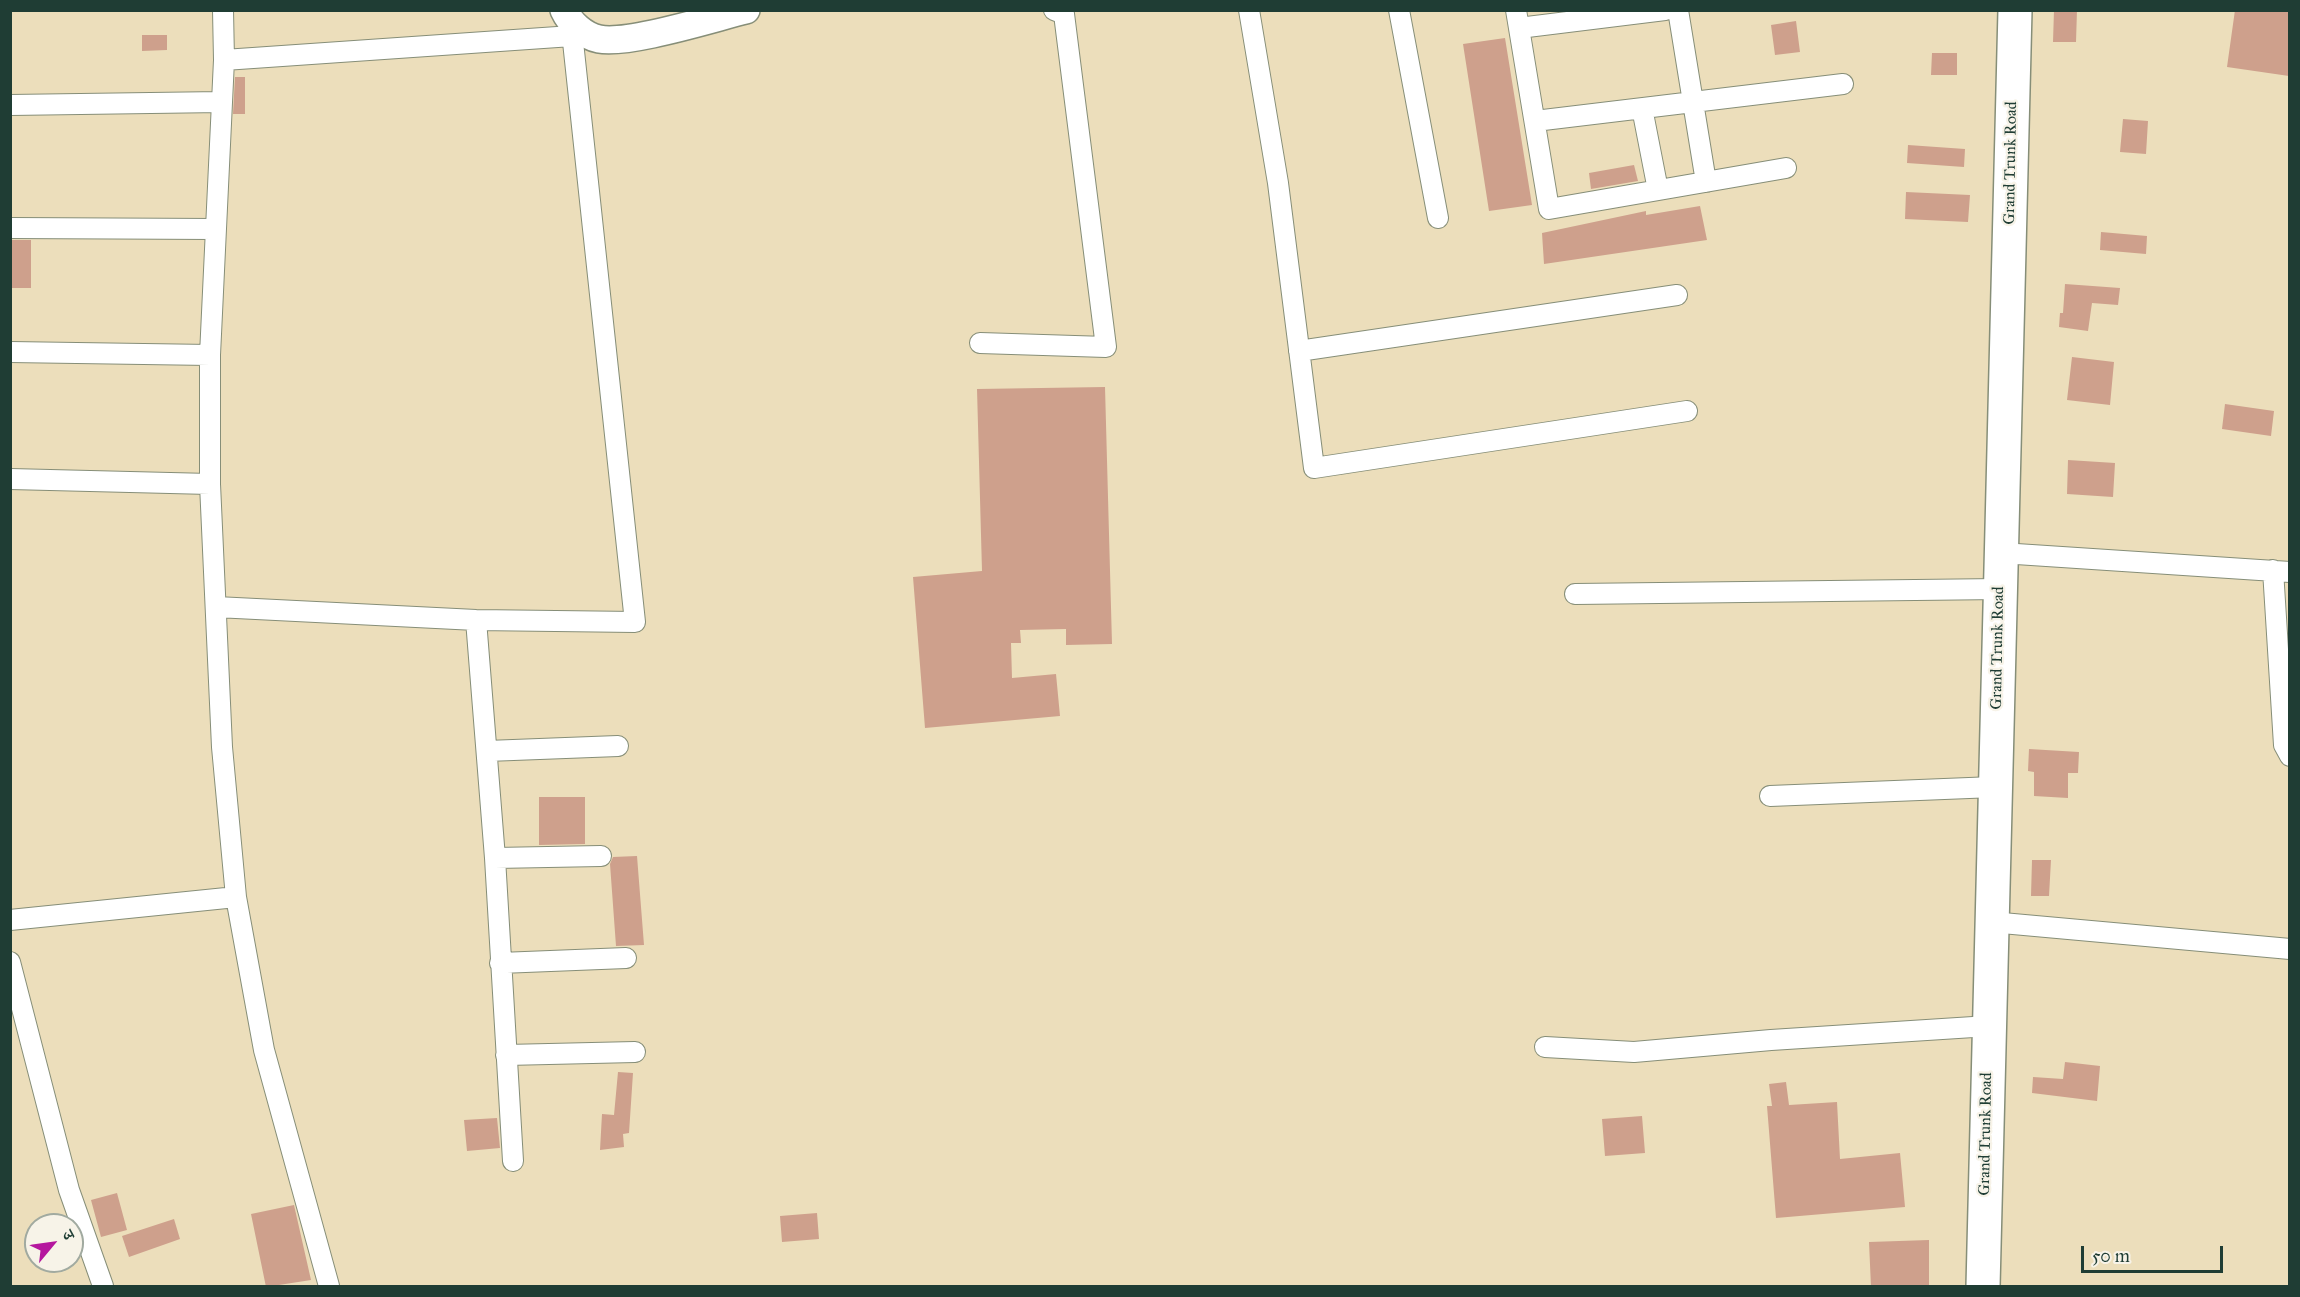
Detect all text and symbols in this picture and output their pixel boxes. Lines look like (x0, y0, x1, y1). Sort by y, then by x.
street label: Grand Trunk Road (2000, 101, 2022, 225)
street label: Grand Trunk Road (1987, 586, 2009, 710)
street label: Grand Trunk Road (1975, 1072, 1997, 1196)
north arrow (24, 1213, 84, 1273)
text: उ (58, 1227, 79, 1243)
scale bar (2084, 1234, 2226, 1272)
text: 50 m (2092, 1245, 2130, 1267)

